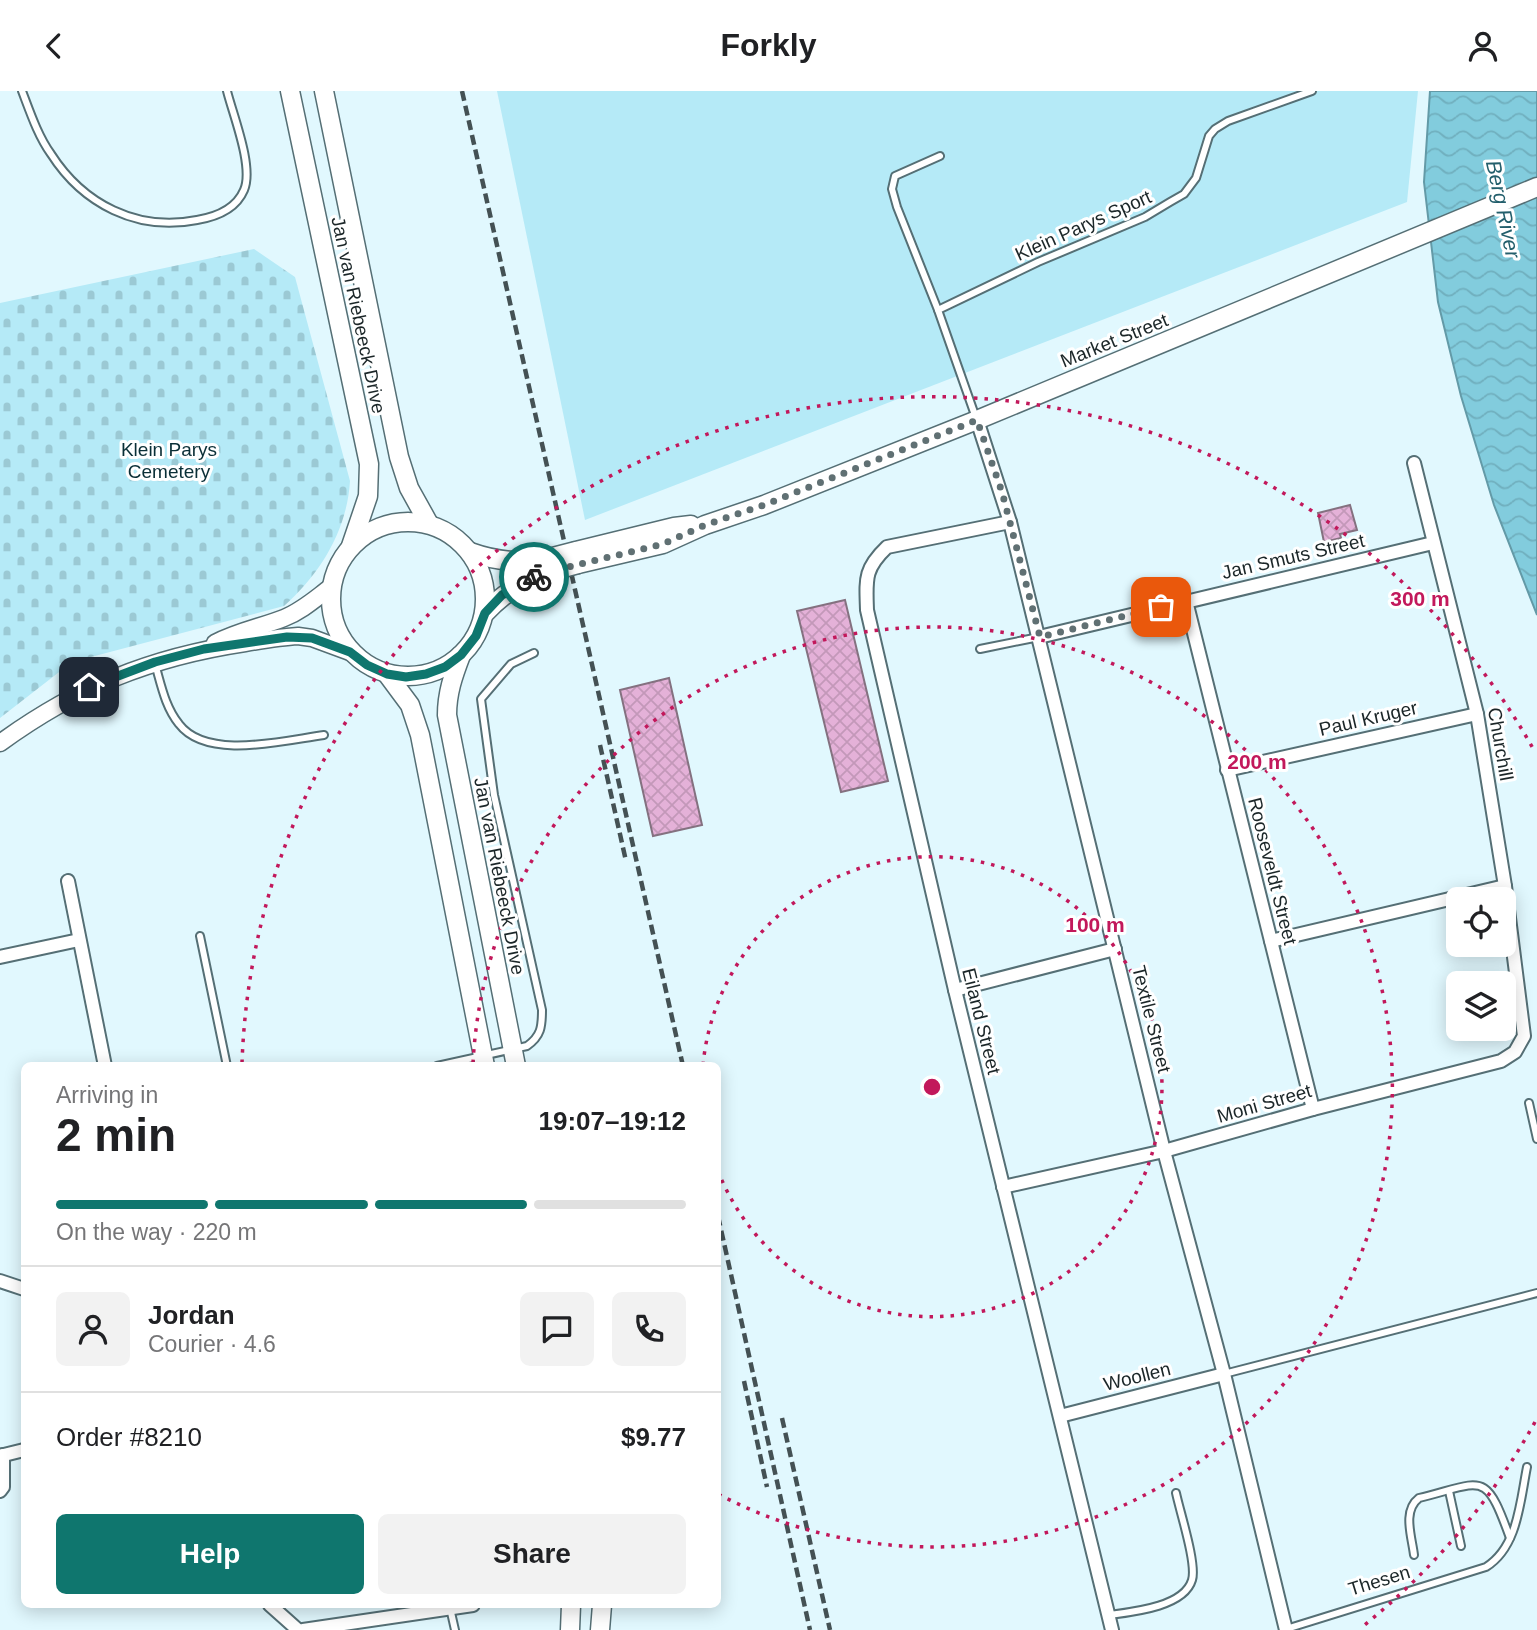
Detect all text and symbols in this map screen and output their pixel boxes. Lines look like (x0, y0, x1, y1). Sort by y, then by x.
icon: back (35, 27, 73, 65)
text: Forkly (720, 27, 817, 63)
icon: person (1464, 27, 1502, 65)
water label: Berg River (1482, 158, 1525, 261)
street label: Klein Parys Sport (1012, 186, 1155, 265)
street label: Jan van Riebeeck Drive (327, 215, 390, 415)
street label: Market Street (1057, 309, 1172, 372)
park label: Klein Parys Cemetery (121, 439, 217, 482)
street label: Jan Smuts Street (1220, 530, 1367, 583)
courier (499, 542, 569, 612)
icon: bike (515, 558, 553, 596)
pin (1131, 577, 1191, 637)
text: 300 m (1390, 587, 1450, 610)
icon: bag (1142, 588, 1180, 626)
pin (59, 657, 119, 717)
icon: home (70, 668, 108, 706)
street label: Paul Kruger (1317, 697, 1420, 740)
street label: Churchill (1484, 706, 1517, 782)
text: 200 m (1227, 750, 1287, 773)
street label: Jan van Riebeeck Drive (470, 776, 529, 977)
street label: Rooseveldt Street (1244, 795, 1301, 948)
map controls (1446, 887, 1516, 1041)
button: locate (1446, 887, 1516, 957)
text: 100 m (1065, 913, 1125, 936)
street label: Textile Street (1128, 963, 1175, 1076)
street label: Eiland Street (958, 966, 1005, 1077)
button: layers (1446, 971, 1516, 1041)
centre of rings (920, 1075, 944, 1099)
street label: Moni Street (1215, 1080, 1314, 1127)
text: Arriving in (56, 1082, 158, 1108)
text: 19:07–19:12 (539, 1106, 686, 1136)
text: 2 min (56, 1109, 176, 1161)
text: On the way · 220 m (56, 1219, 257, 1245)
button: person (56, 1292, 130, 1366)
button: chat (520, 1292, 594, 1366)
button: phone (612, 1292, 686, 1366)
text: Jordan (148, 1300, 235, 1330)
text: Courier · 4.6 (148, 1331, 276, 1357)
street label: Woollen (1101, 1358, 1173, 1395)
text: Order #8210 (56, 1422, 202, 1452)
text: $9.77 (621, 1422, 686, 1452)
button: Help (56, 1514, 364, 1594)
button: Share (378, 1514, 686, 1594)
street label: Thesen (1346, 1561, 1413, 1600)

